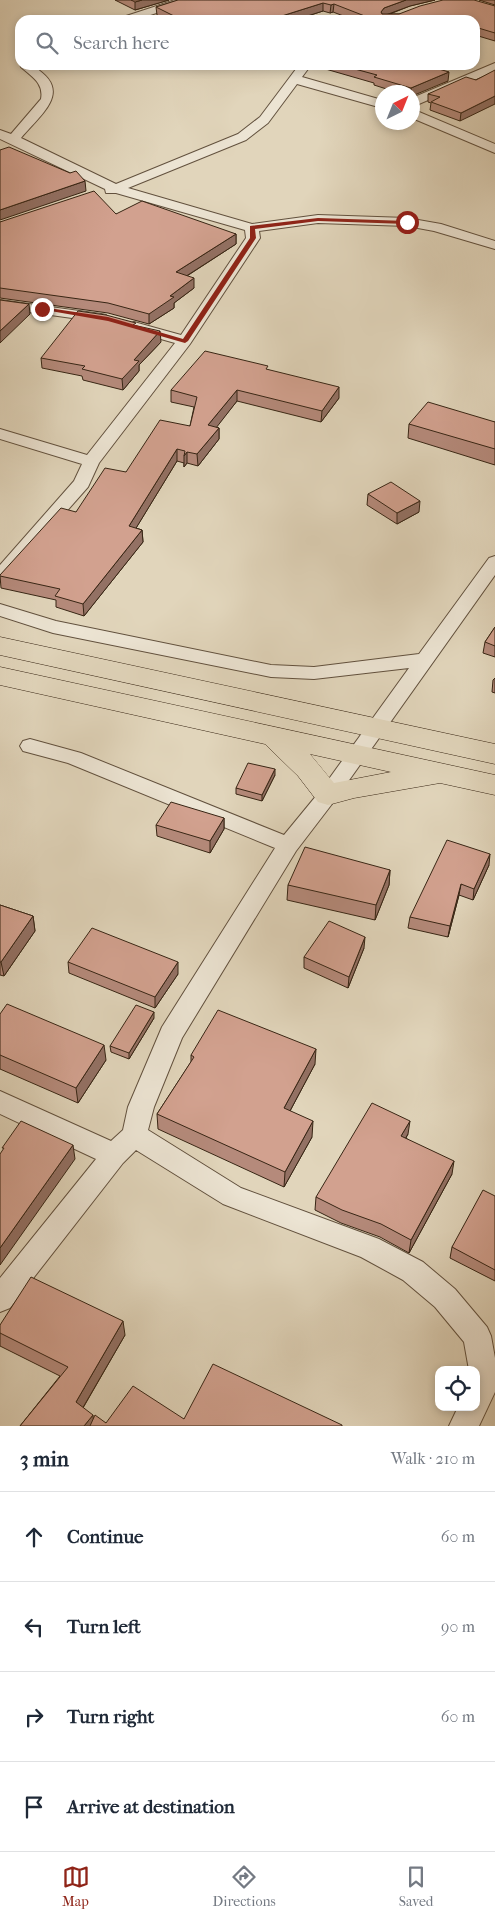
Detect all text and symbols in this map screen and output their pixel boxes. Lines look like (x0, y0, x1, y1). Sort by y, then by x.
search box (15, 15, 480, 70)
icon: search (33, 29, 61, 57)
text: Search here (73, 32, 169, 54)
north arrow (375, 85, 420, 130)
route start (396, 211, 419, 234)
route end (31, 298, 54, 321)
map controls (435, 1366, 480, 1411)
button: locate (435, 1366, 480, 1411)
text: 3 min (20, 1447, 69, 1471)
text: Walk · 210 m (391, 1449, 475, 1468)
icon: ahead (20, 1523, 48, 1551)
text: Continue (67, 1526, 143, 1548)
text: 60 m (441, 1527, 475, 1546)
icon: left (20, 1613, 48, 1641)
text: Turn left (67, 1616, 141, 1638)
text: 90 m (441, 1617, 475, 1636)
icon: right (20, 1703, 48, 1731)
text: Turn right (67, 1706, 154, 1728)
text: 60 m (441, 1707, 475, 1726)
icon: arrive (20, 1793, 48, 1821)
text: Arrive at destination (67, 1796, 235, 1818)
tab: Map (62, 1863, 90, 1910)
tab: Directions (213, 1863, 276, 1910)
tab: Saved (399, 1863, 433, 1910)

